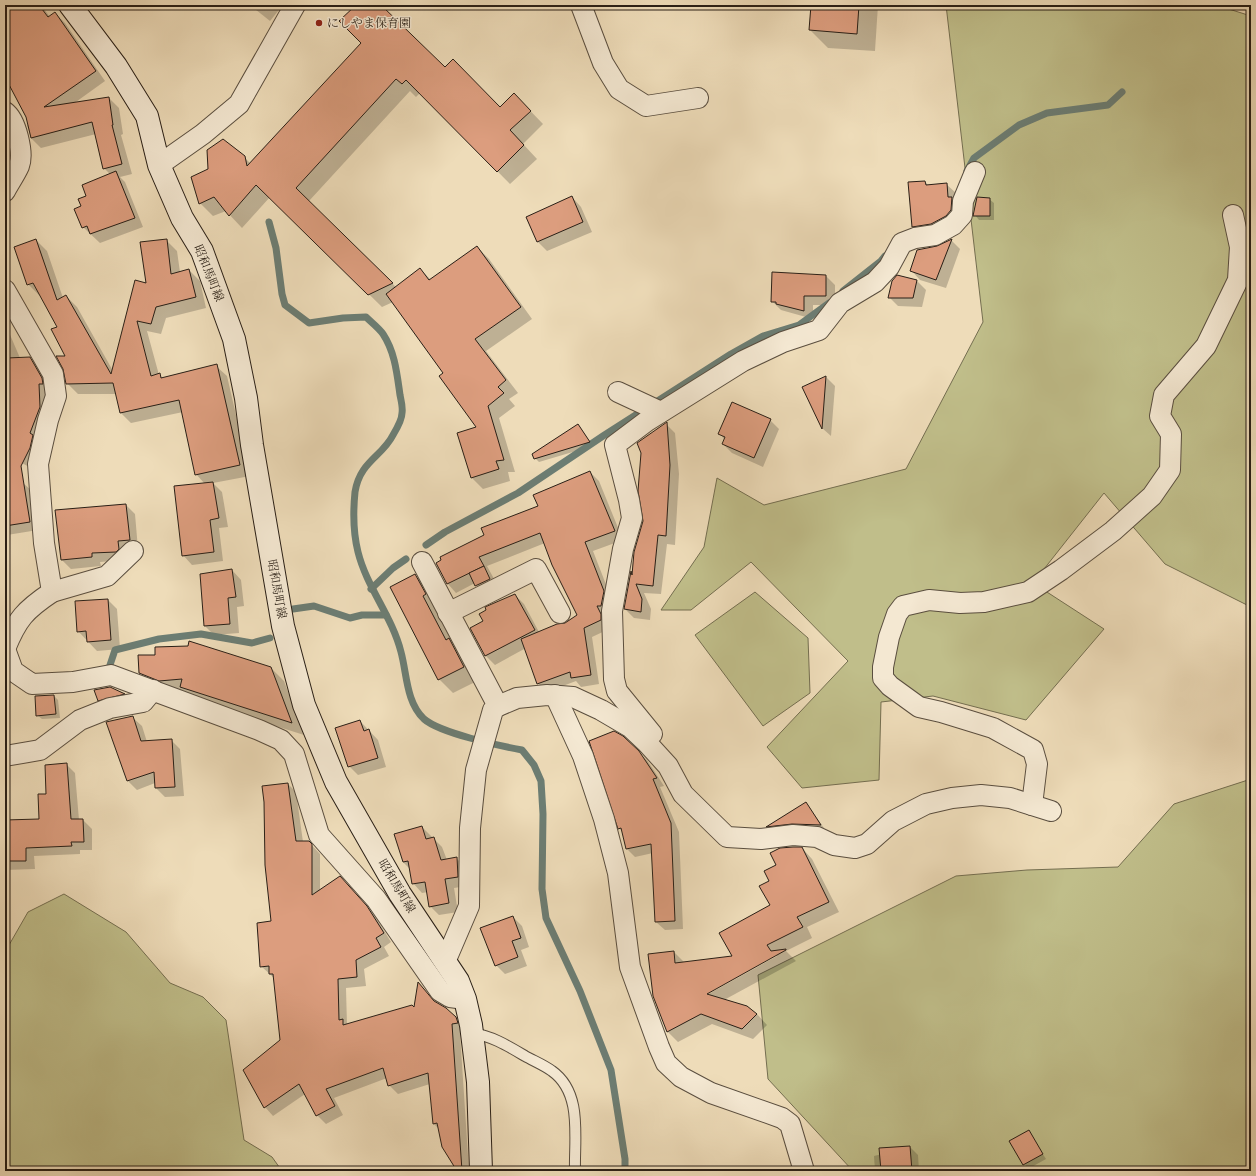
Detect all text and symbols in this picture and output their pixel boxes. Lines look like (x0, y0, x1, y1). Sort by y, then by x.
place label: にしやま保育園 (327, 16, 411, 30)
marker: にしやま保育園 (314, 18, 324, 28)
street label: 昭和馬町線 (191, 243, 227, 303)
street label: 昭和馬町線 (265, 558, 289, 620)
street label: 昭和馬町線 (376, 857, 418, 915)

